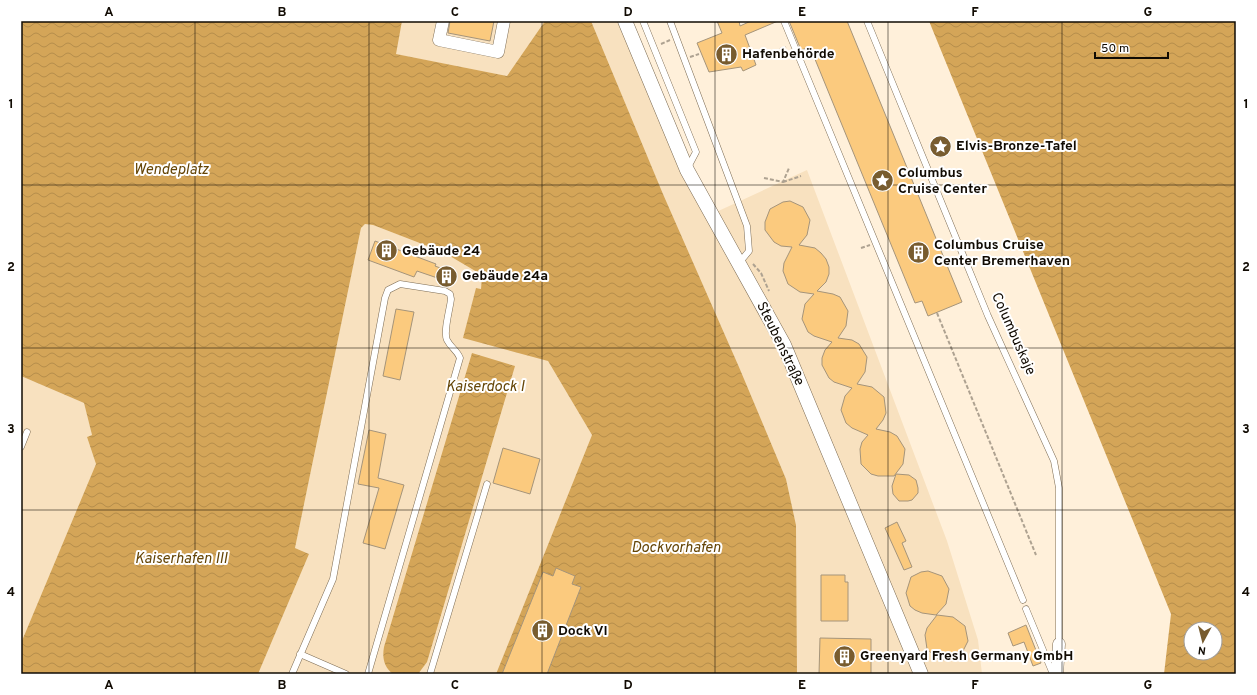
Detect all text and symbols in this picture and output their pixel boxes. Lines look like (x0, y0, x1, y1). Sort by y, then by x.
text: A (104, 5, 114, 21)
text: B (278, 5, 287, 21)
text: C (451, 5, 459, 21)
text: D (623, 5, 633, 21)
text: E (798, 5, 806, 21)
text: F (971, 5, 979, 21)
text: G (1144, 5, 1153, 21)
scale bar (1095, 34, 1168, 60)
building icon: Hafenbehörde (714, 41, 740, 67)
text: 50 m (1101, 41, 1129, 57)
place label: Hafenbehörde (742, 46, 835, 63)
text: 1 (8, 97, 14, 113)
text: 1 (1243, 97, 1249, 113)
place icon: Elvis-Bronze-Tafel (928, 133, 954, 159)
place label: Elvis-Bronze-Tafel (956, 138, 1077, 155)
water label: Wendeplatz (133, 161, 209, 180)
place label: Columbus Cruise Center (898, 165, 987, 198)
place icon: Columbus Cruise Center (870, 168, 896, 194)
place label: Columbus Cruise Center Bremerhaven (934, 237, 1070, 270)
building icon: Gebäude 24 (373, 238, 399, 264)
building icon: Columbus Cruise Center Bremerhaven (905, 240, 931, 266)
place label: Gebäude 24 (402, 243, 480, 260)
text: 2 (7, 260, 15, 276)
text: 2 (1242, 260, 1250, 276)
building icon: Gebäude 24a (434, 263, 460, 289)
place label: Gebäude 24a (462, 268, 548, 285)
street label: Columbuskaje (987, 290, 1039, 378)
street label: Steubenstraße (752, 299, 808, 389)
water label: Kaiserdock I (446, 378, 525, 397)
text: 3 (7, 422, 15, 438)
text: 3 (1242, 422, 1250, 438)
water label: Dockvorhafen (631, 539, 721, 558)
water label: Kaiserhafen III (135, 550, 228, 569)
text: 4 (7, 585, 15, 601)
text: 4 (1242, 585, 1250, 601)
building icon: Dock VI (529, 618, 555, 644)
north arrow (1183, 621, 1223, 661)
place label: Dock VI (558, 623, 608, 640)
building icon: Greenyard Fresh Germany GmbH (832, 643, 858, 669)
text: N (1197, 643, 1207, 657)
place label: Greenyard Fresh Germany GmbH (860, 648, 1073, 665)
text: A (104, 678, 114, 694)
text: B (278, 678, 287, 694)
text: C (451, 678, 459, 694)
text: D (623, 678, 633, 694)
text: E (798, 678, 806, 694)
text: F (971, 678, 979, 694)
text: G (1144, 678, 1153, 694)

